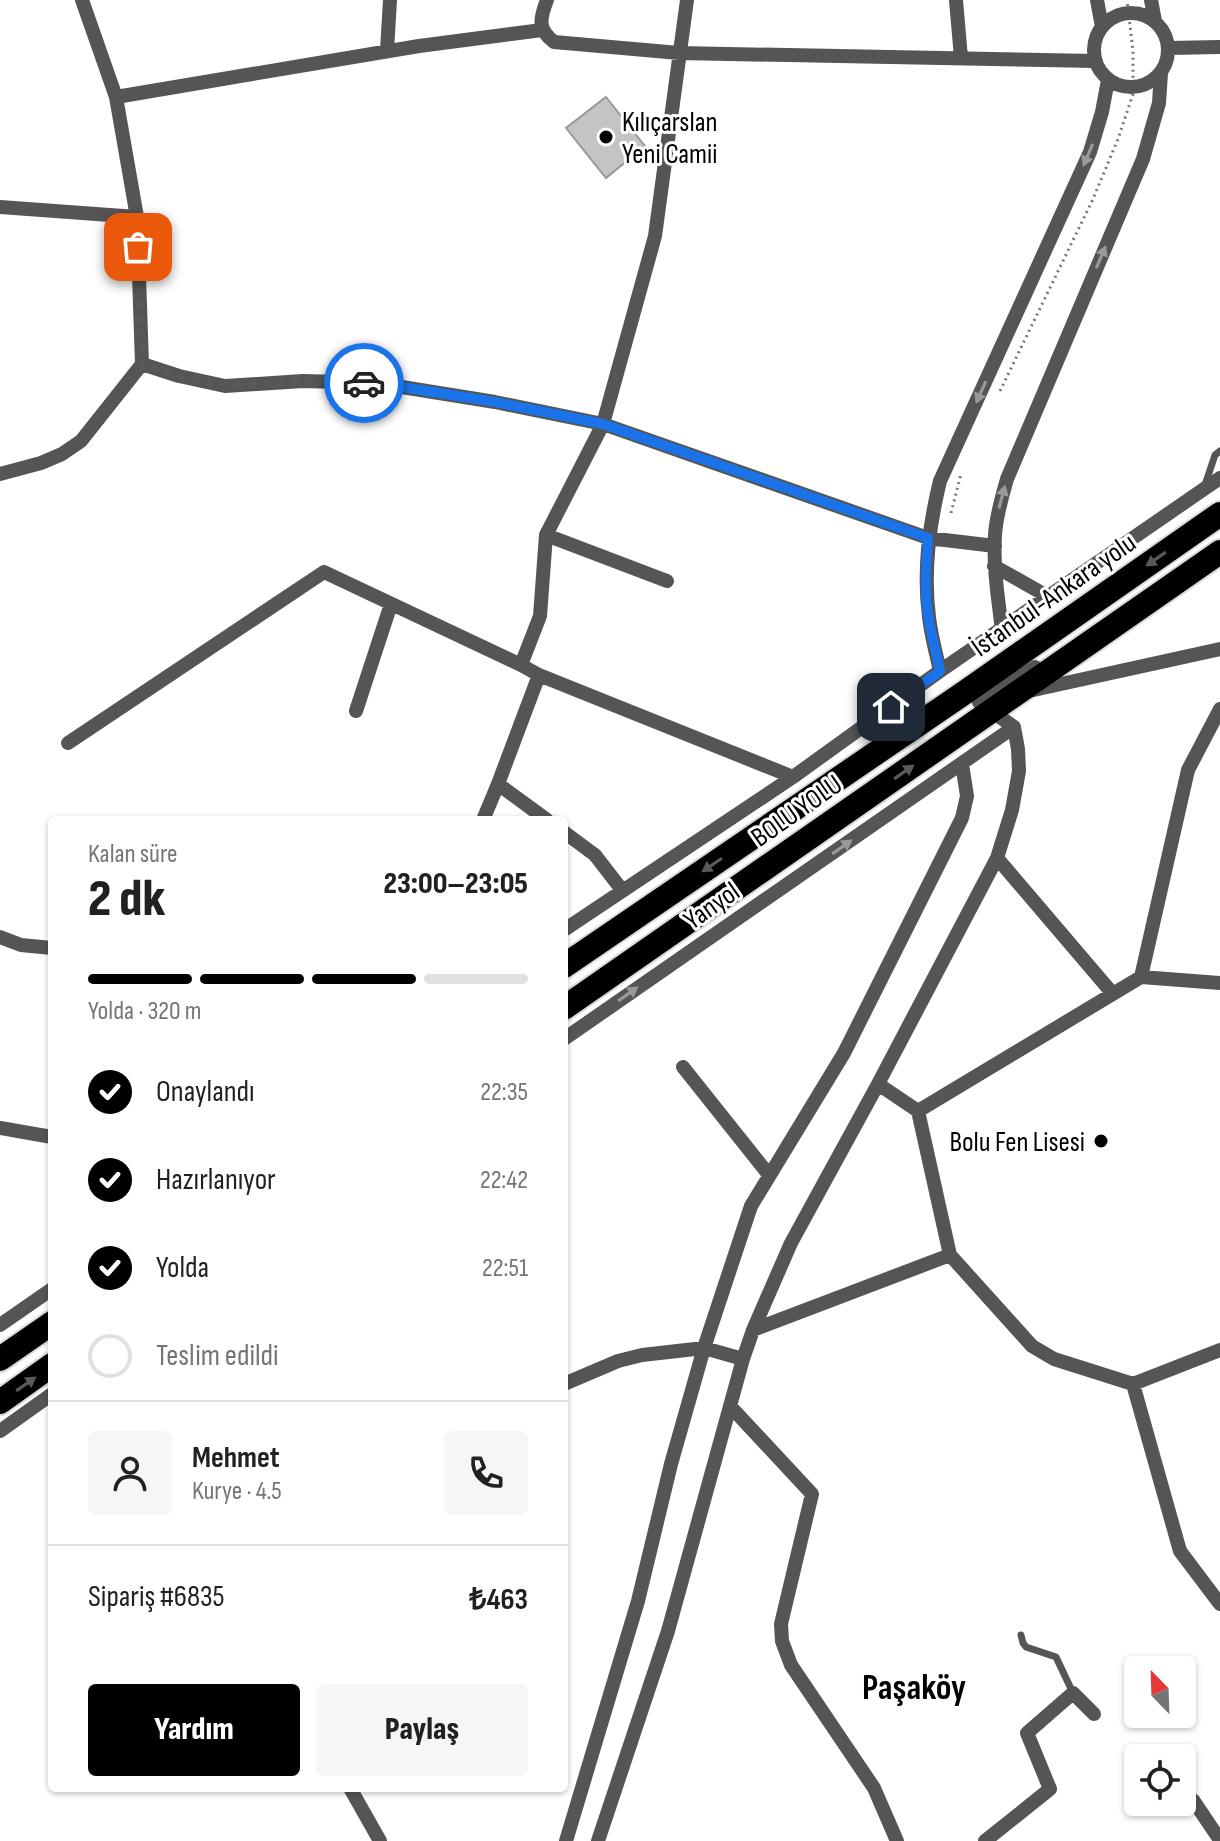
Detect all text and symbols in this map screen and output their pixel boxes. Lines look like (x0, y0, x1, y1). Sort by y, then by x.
place label: Kılıçarslan Yeni Camii (622, 106, 717, 171)
marker: Kılıçarslan Yeni Camii (597, 128, 615, 146)
one-way arrow (1082, 143, 1095, 167)
pin (104, 213, 172, 281)
icon: bag (116, 225, 160, 269)
one-way arrow (1095, 245, 1108, 269)
courier (324, 343, 404, 423)
icon: car (342, 361, 386, 405)
one-way arrow (974, 380, 988, 403)
one-way arrow (997, 484, 1009, 509)
street label: İstanbul-Ankara yolu (965, 526, 1142, 664)
one-way arrow (1146, 551, 1167, 566)
pin (857, 673, 925, 741)
icon: home (869, 685, 913, 729)
one-way arrow (893, 765, 914, 780)
street label: BOLU YOLU (745, 768, 849, 854)
text: Kalan süre (88, 839, 177, 870)
one-way arrow (832, 840, 853, 855)
one-way arrow (701, 858, 722, 873)
text: 23:00–23:05 (383, 866, 528, 902)
text: 2 dk (88, 868, 165, 931)
street label: Yanyol (678, 875, 746, 937)
one-way arrow (618, 987, 639, 1002)
text: Yolda · 320 m (88, 996, 202, 1027)
icon: check (88, 1070, 132, 1114)
text: Onaylandı (156, 1074, 255, 1110)
text: 22:35 (480, 1077, 528, 1108)
place label: Bolu Fen Lisesi (950, 1126, 1085, 1159)
marker: Bolu Fen Lisesi (1092, 1132, 1110, 1150)
icon: check (88, 1158, 132, 1202)
text: Hazırlanıyor (156, 1162, 276, 1198)
text: 22:42 (480, 1165, 528, 1196)
icon: check (88, 1246, 132, 1290)
text: Yolda (156, 1250, 209, 1286)
text: 22:51 (482, 1253, 528, 1284)
text: Teslim edildi (156, 1338, 279, 1374)
one-way arrow (16, 1376, 36, 1392)
button: person (88, 1431, 172, 1515)
button: phone (444, 1431, 528, 1515)
text: Mehmet (192, 1440, 280, 1476)
text: Kurye · 4.5 (192, 1476, 282, 1507)
text: Sipariş #6835 (88, 1579, 225, 1615)
text: ₺463 (469, 1582, 528, 1618)
north arrow (1124, 1656, 1196, 1728)
map controls (1124, 1656, 1196, 1816)
district label: Paşaköy (862, 1667, 966, 1710)
button: Yardım (88, 1684, 300, 1776)
button: Paylaş (316, 1684, 528, 1776)
button: locate (1124, 1744, 1196, 1816)

